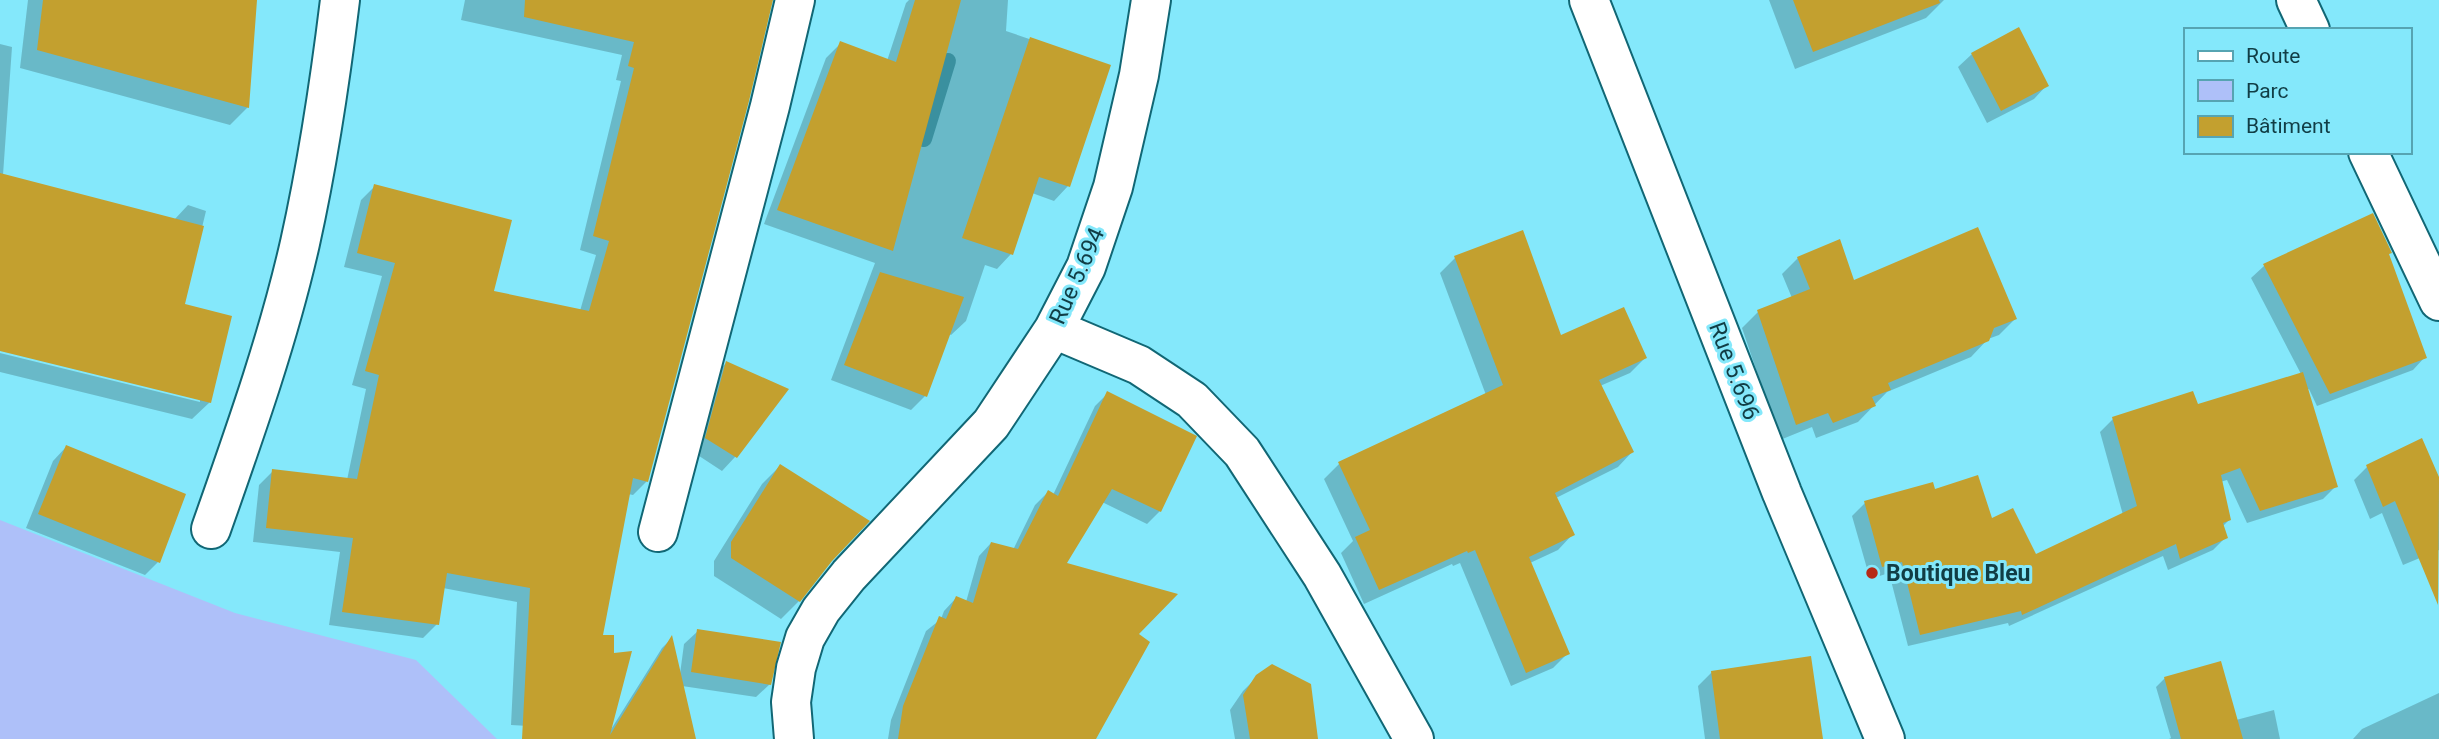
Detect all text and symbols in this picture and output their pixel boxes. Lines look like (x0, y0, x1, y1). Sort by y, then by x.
legend (2184, 28, 2411, 154)
text: Route (2246, 44, 2301, 68)
text: Parc (2246, 79, 2288, 103)
text: Bâtiment (2246, 114, 2331, 138)
street label: Rue 5.694 (1044, 224, 1110, 328)
street label: Rue 5.696 (1703, 318, 1765, 424)
place label: Boutique Bleu (1886, 560, 2030, 587)
marker: Boutique Bleu (1864, 565, 1880, 581)

